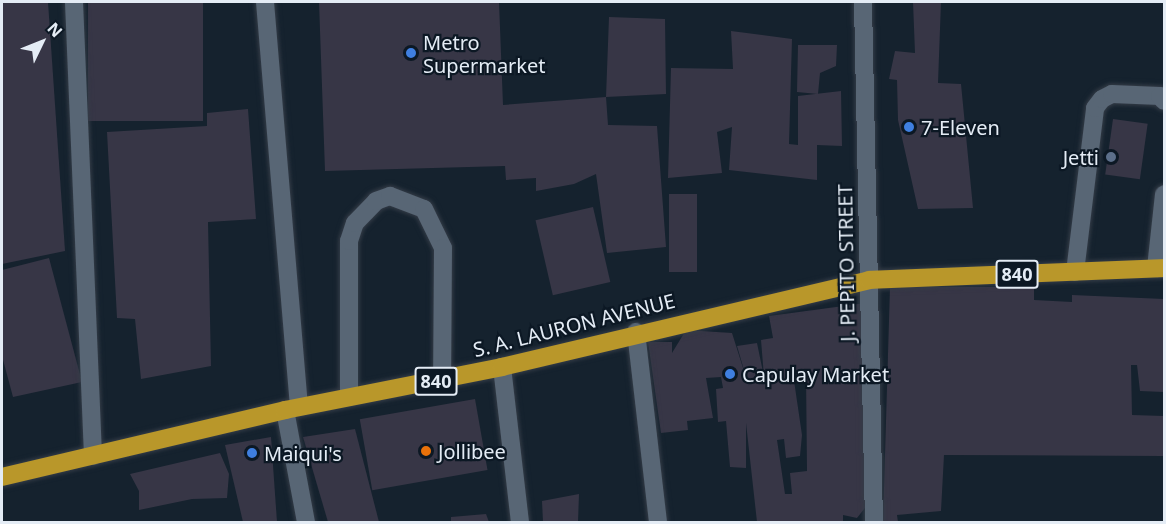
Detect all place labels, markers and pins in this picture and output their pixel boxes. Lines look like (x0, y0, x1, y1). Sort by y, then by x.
place label: Metro Supermarket (423, 30, 546, 77)
marker: Metro Supermarket (404, 46, 418, 60)
place label: 7-Eleven (921, 115, 1000, 139)
marker: 7-Eleven (902, 120, 916, 134)
place label: Jetti (1063, 145, 1099, 169)
marker: Jetti (1104, 150, 1118, 164)
place label: Capulay Market (742, 362, 889, 386)
marker: Capulay Market (723, 367, 737, 381)
place label: Jollibee (438, 439, 506, 463)
place label: Maiqui's (264, 441, 342, 465)
marker: Jollibee (419, 444, 433, 458)
marker: Maiqui's (245, 446, 259, 460)

